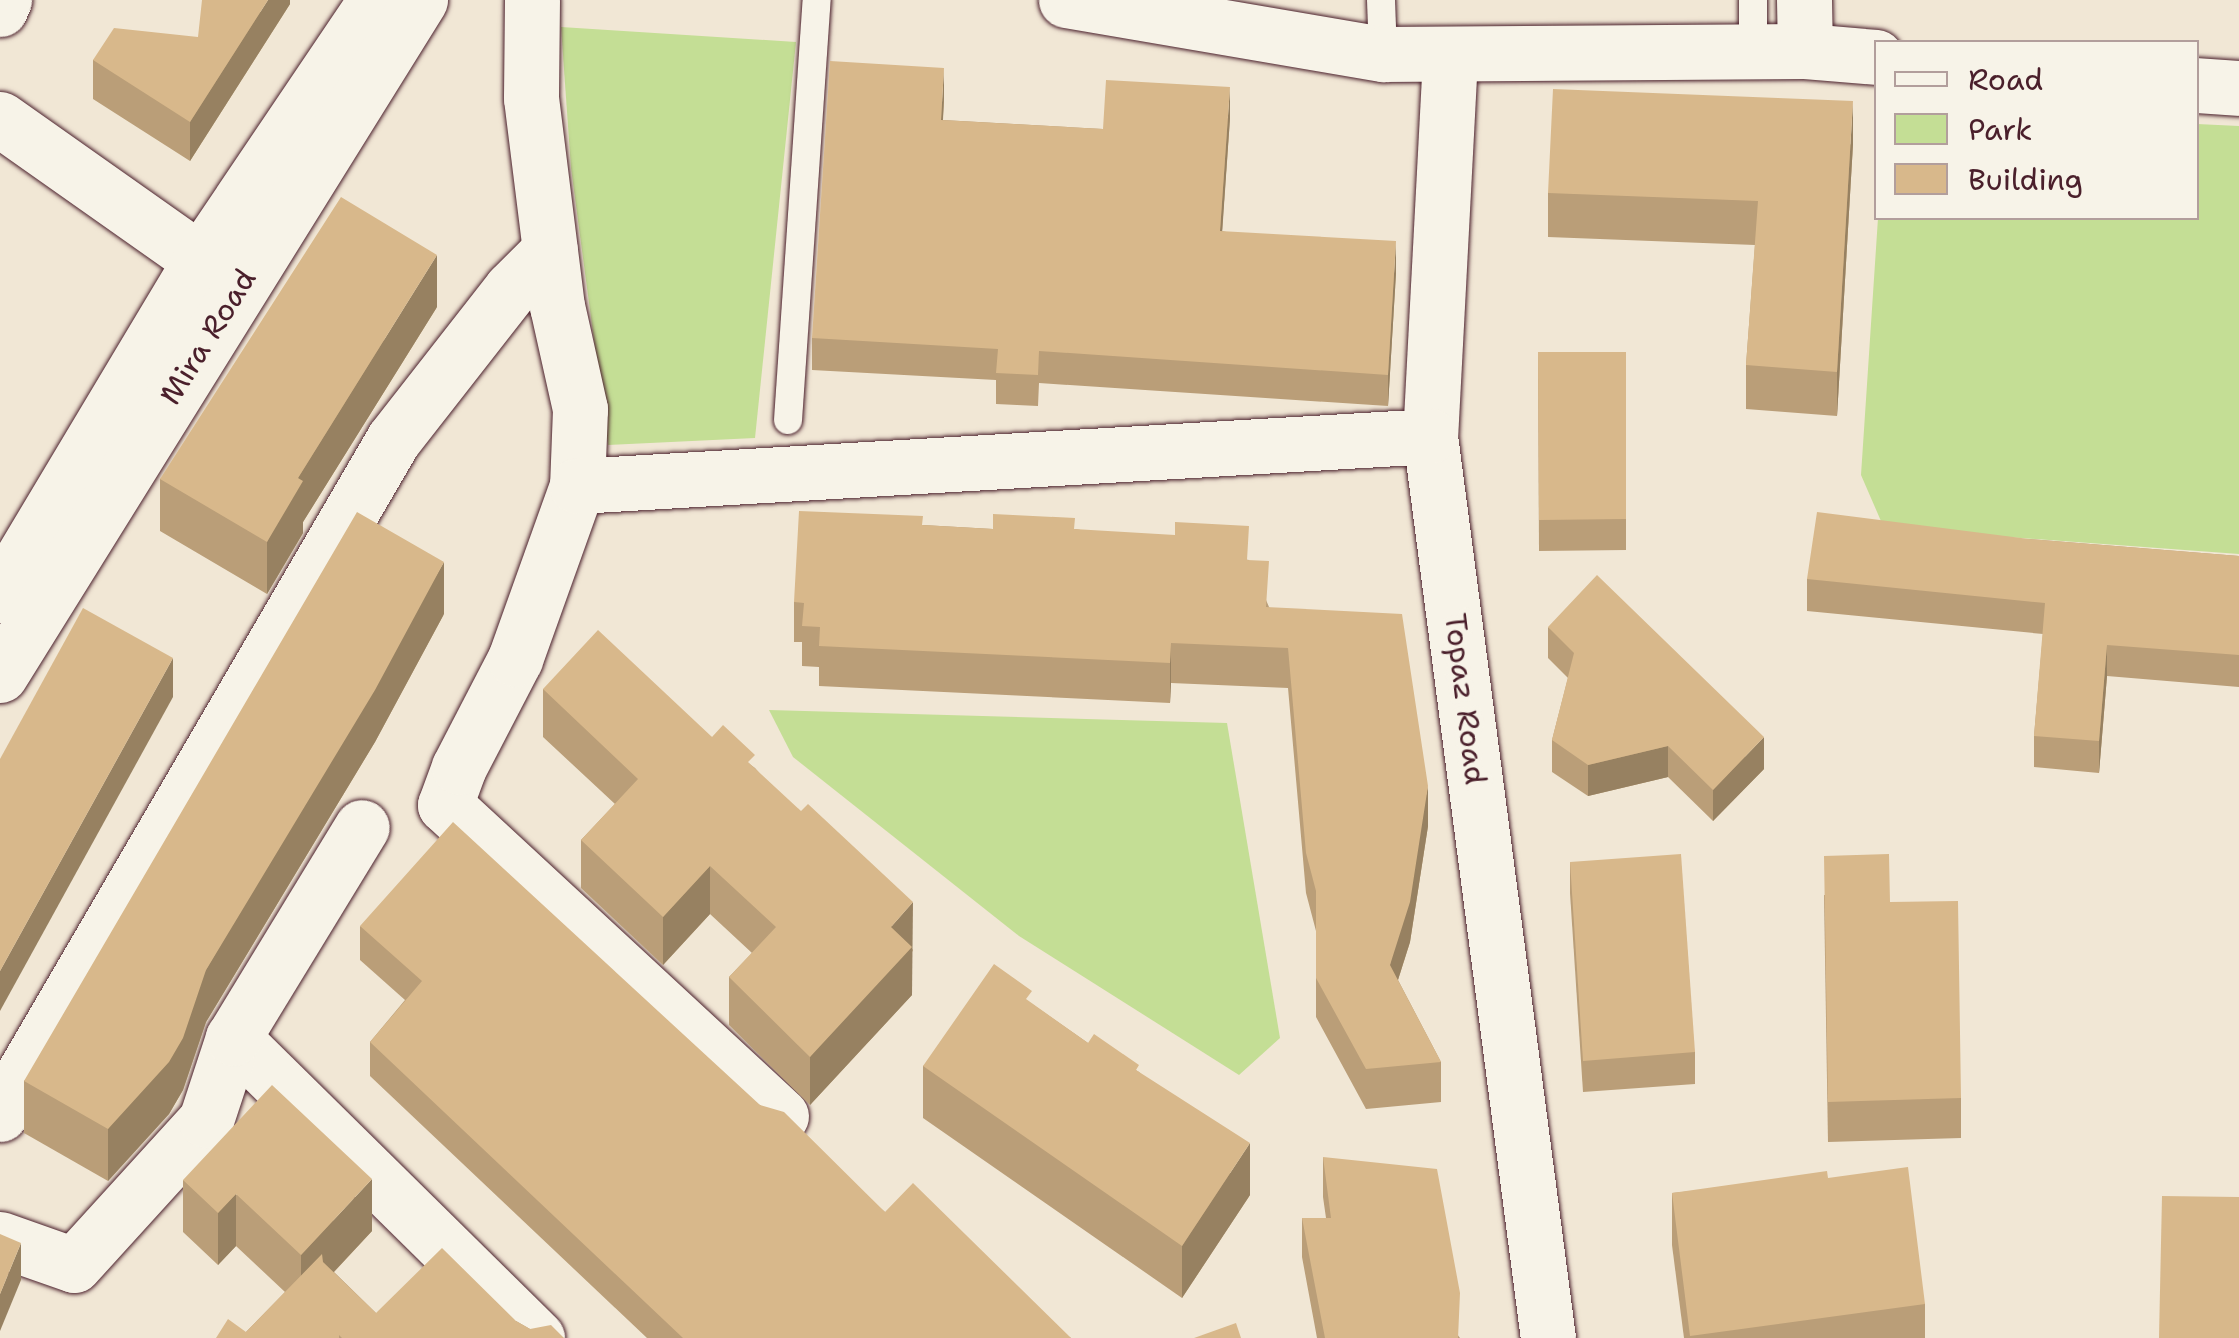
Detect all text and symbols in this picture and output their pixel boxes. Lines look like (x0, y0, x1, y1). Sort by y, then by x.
legend (1874, 40, 2199, 220)
text: Road (1968, 59, 2043, 100)
text: Park (1968, 109, 2032, 150)
text: Building (1968, 159, 2083, 200)
street label: Mira Road (152, 263, 264, 411)
street label: Topaz Road (1437, 611, 1493, 787)

